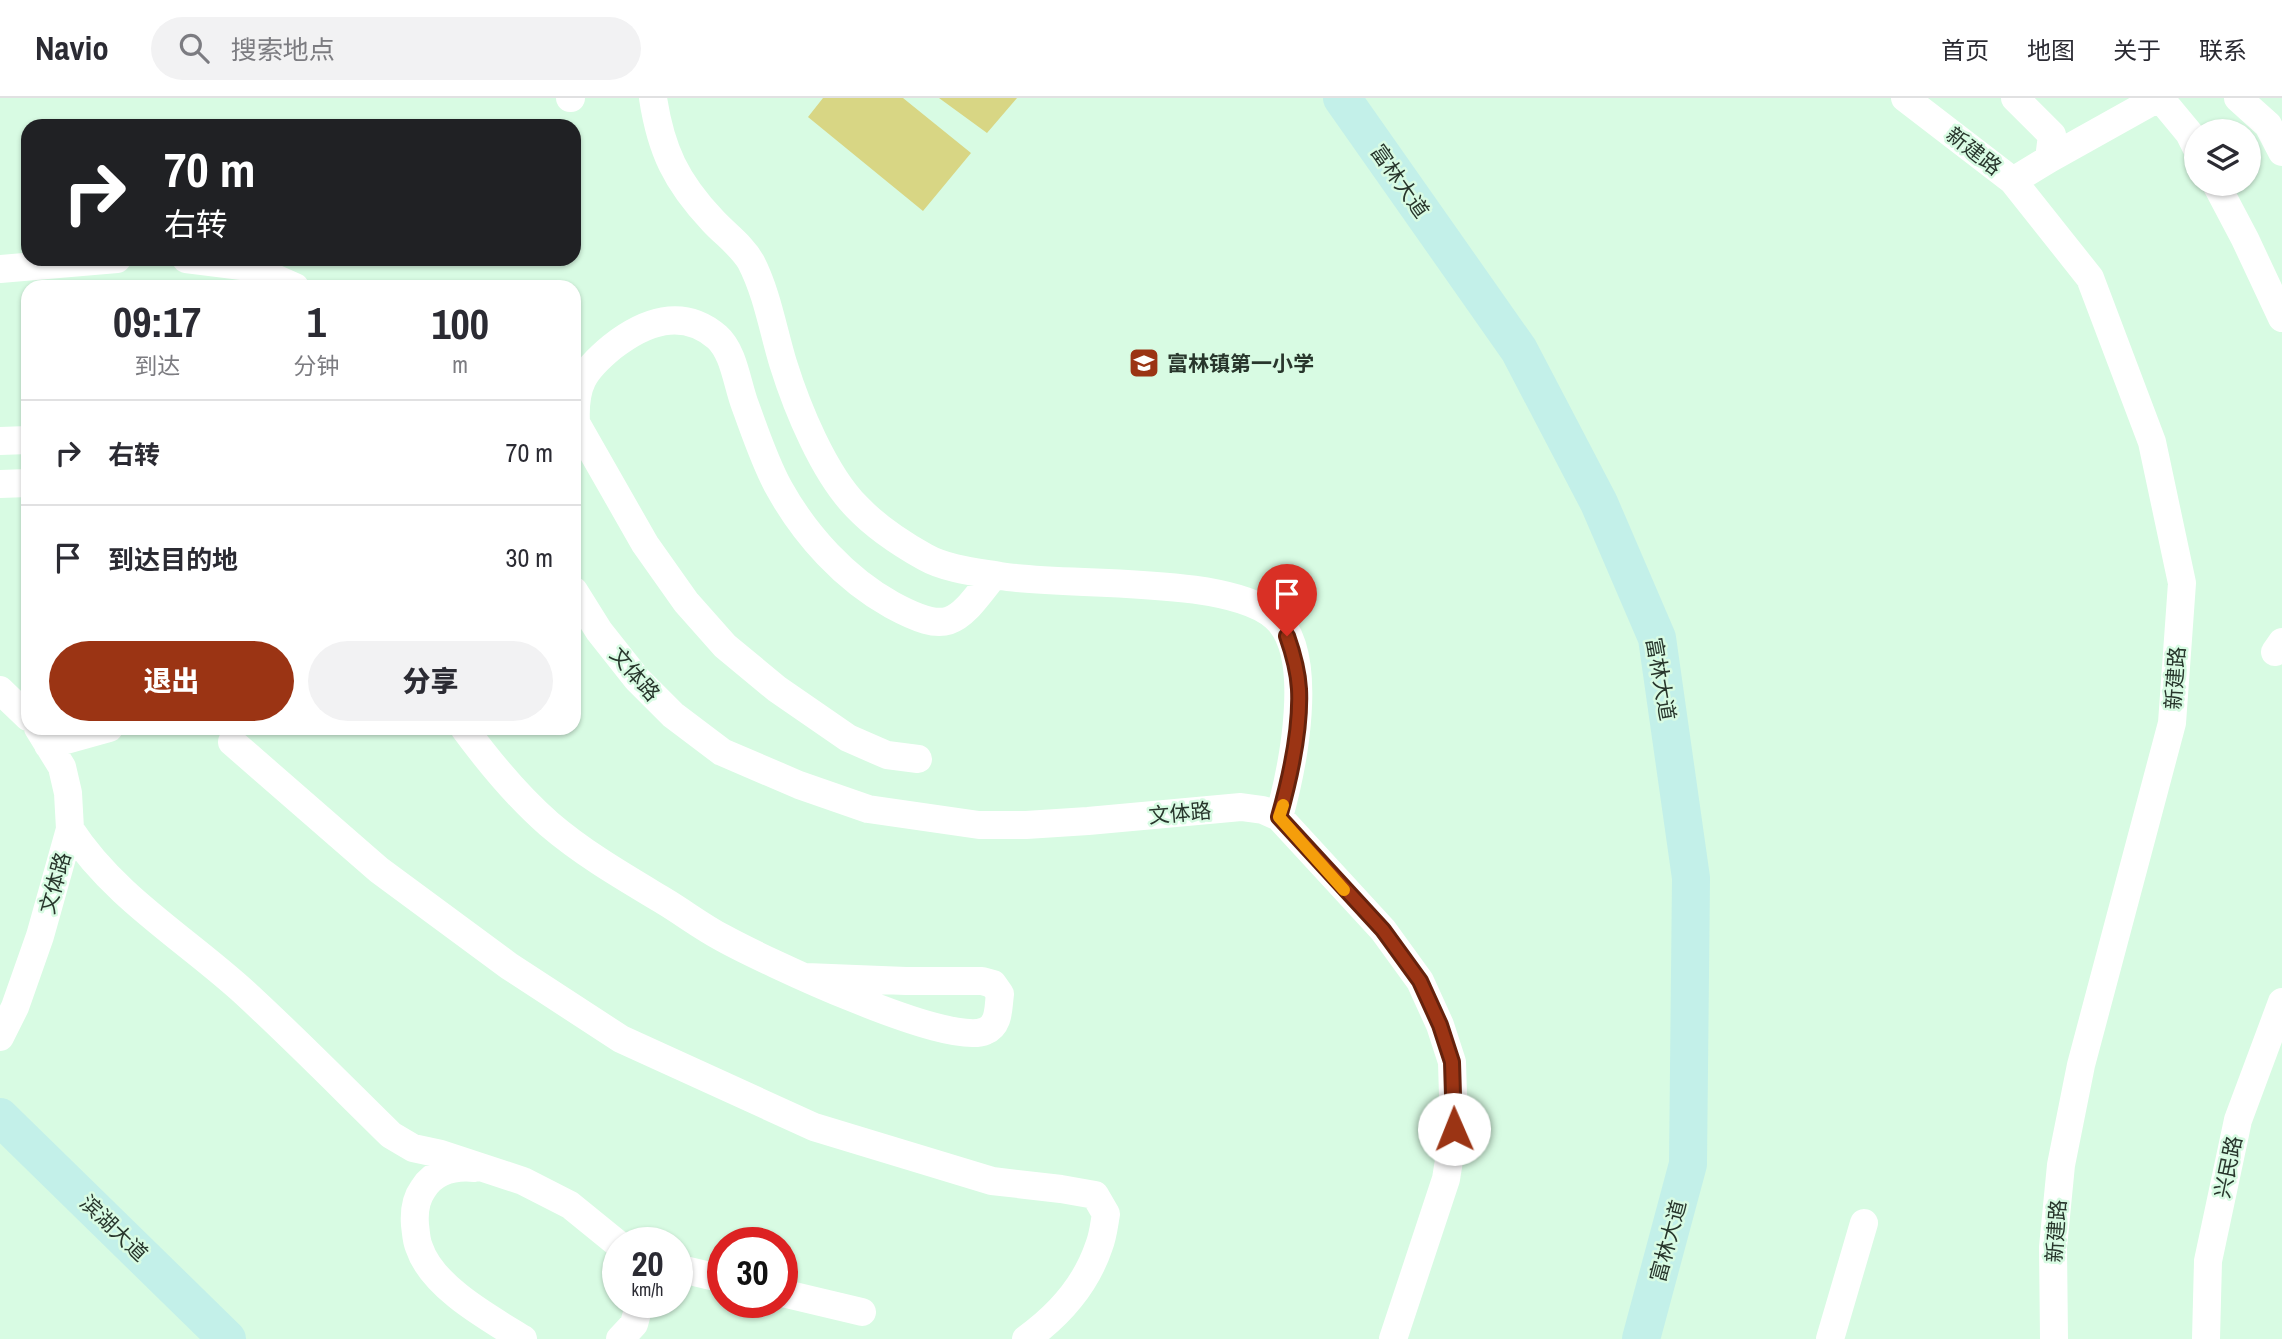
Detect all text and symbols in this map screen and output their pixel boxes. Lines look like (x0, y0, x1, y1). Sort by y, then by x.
search box (151, 17, 641, 80)
text: Navio (35, 26, 109, 70)
icon: search (175, 29, 213, 67)
text: 搜索地点 (231, 32, 335, 67)
text: 首页 (1941, 34, 1989, 66)
text: 地图 (2027, 34, 2075, 66)
text: 关于 (2113, 34, 2161, 66)
text: 联系 (2199, 34, 2247, 66)
map controls (2184, 119, 2261, 196)
button: layers (2184, 119, 2261, 196)
street label: 新建路 (1940, 120, 2008, 182)
text: 70 m (164, 136, 256, 202)
street label: 富林大道 (1364, 138, 1436, 224)
icon: right (49, 147, 140, 238)
text: 右转 (164, 203, 228, 246)
text: 09:17 (113, 294, 201, 350)
text: 1 (307, 294, 326, 350)
text: 100 (431, 296, 489, 352)
school or university icon: 富林镇第一小学 (1127, 346, 1161, 380)
text: m (452, 349, 468, 380)
place label: 富林镇第一小学 (1167, 349, 1314, 378)
text: 到达 (134, 350, 180, 381)
text: 分钟 (293, 350, 339, 381)
icon: right (49, 434, 87, 472)
text: 70 m (506, 435, 553, 470)
text: 右转 (108, 437, 160, 472)
icon: arrive (49, 539, 87, 577)
text: 30 m (506, 540, 553, 575)
text: 到达目的地 (108, 542, 238, 577)
pin (1257, 564, 1317, 636)
icon: arrive (1268, 575, 1306, 613)
street label: 富林大道 (1639, 635, 1683, 723)
button: 退出 (49, 641, 294, 721)
button: 分享 (308, 641, 553, 721)
street label: 文体路 (603, 641, 667, 707)
street label: 新建路 (2158, 646, 2192, 710)
street label: 文体路 (1147, 796, 1213, 830)
street label: 文体路 (32, 849, 78, 917)
position arrow (1417, 1092, 1491, 1166)
street label: 兴民路 (2207, 1133, 2249, 1201)
street label: 滨湖大道 (74, 1188, 154, 1268)
street label: 富林大道 (1643, 1197, 1693, 1285)
street label: 新建路 (2039, 1199, 2073, 1263)
speed limit sign: 30 (707, 1227, 798, 1318)
text: 20 (632, 1240, 663, 1287)
text: km/h (632, 1277, 664, 1302)

